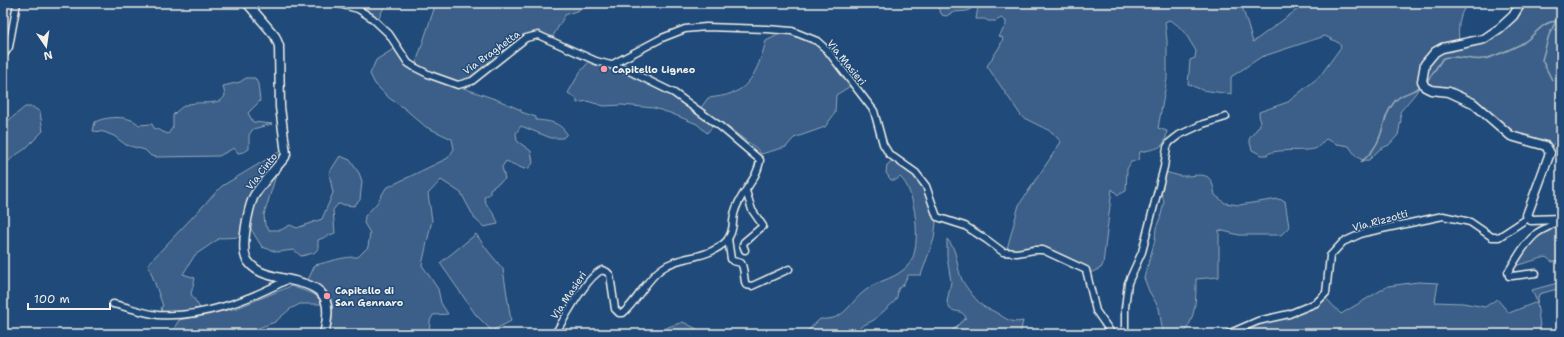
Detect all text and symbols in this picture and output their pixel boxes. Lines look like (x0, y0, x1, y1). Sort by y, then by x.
north arrow (26, 26, 66, 66)
street label: Via Braghetta (460, 27, 523, 77)
street label: Via Masieri (824, 37, 869, 88)
text: N (42, 47, 54, 64)
place label: Capitello Ligneo (612, 63, 696, 76)
marker: Capitello Ligneo (599, 64, 609, 74)
street label: Via Cinto (243, 150, 280, 193)
street label: Via Rizzotti (1351, 207, 1410, 234)
street label: Via Masieri (548, 269, 589, 322)
place label: Capitello di San Gennaro (335, 284, 404, 309)
scale bar (28, 285, 110, 311)
text: 100 m (34, 291, 70, 307)
marker: Capitello di San Gennaro (322, 291, 332, 301)

